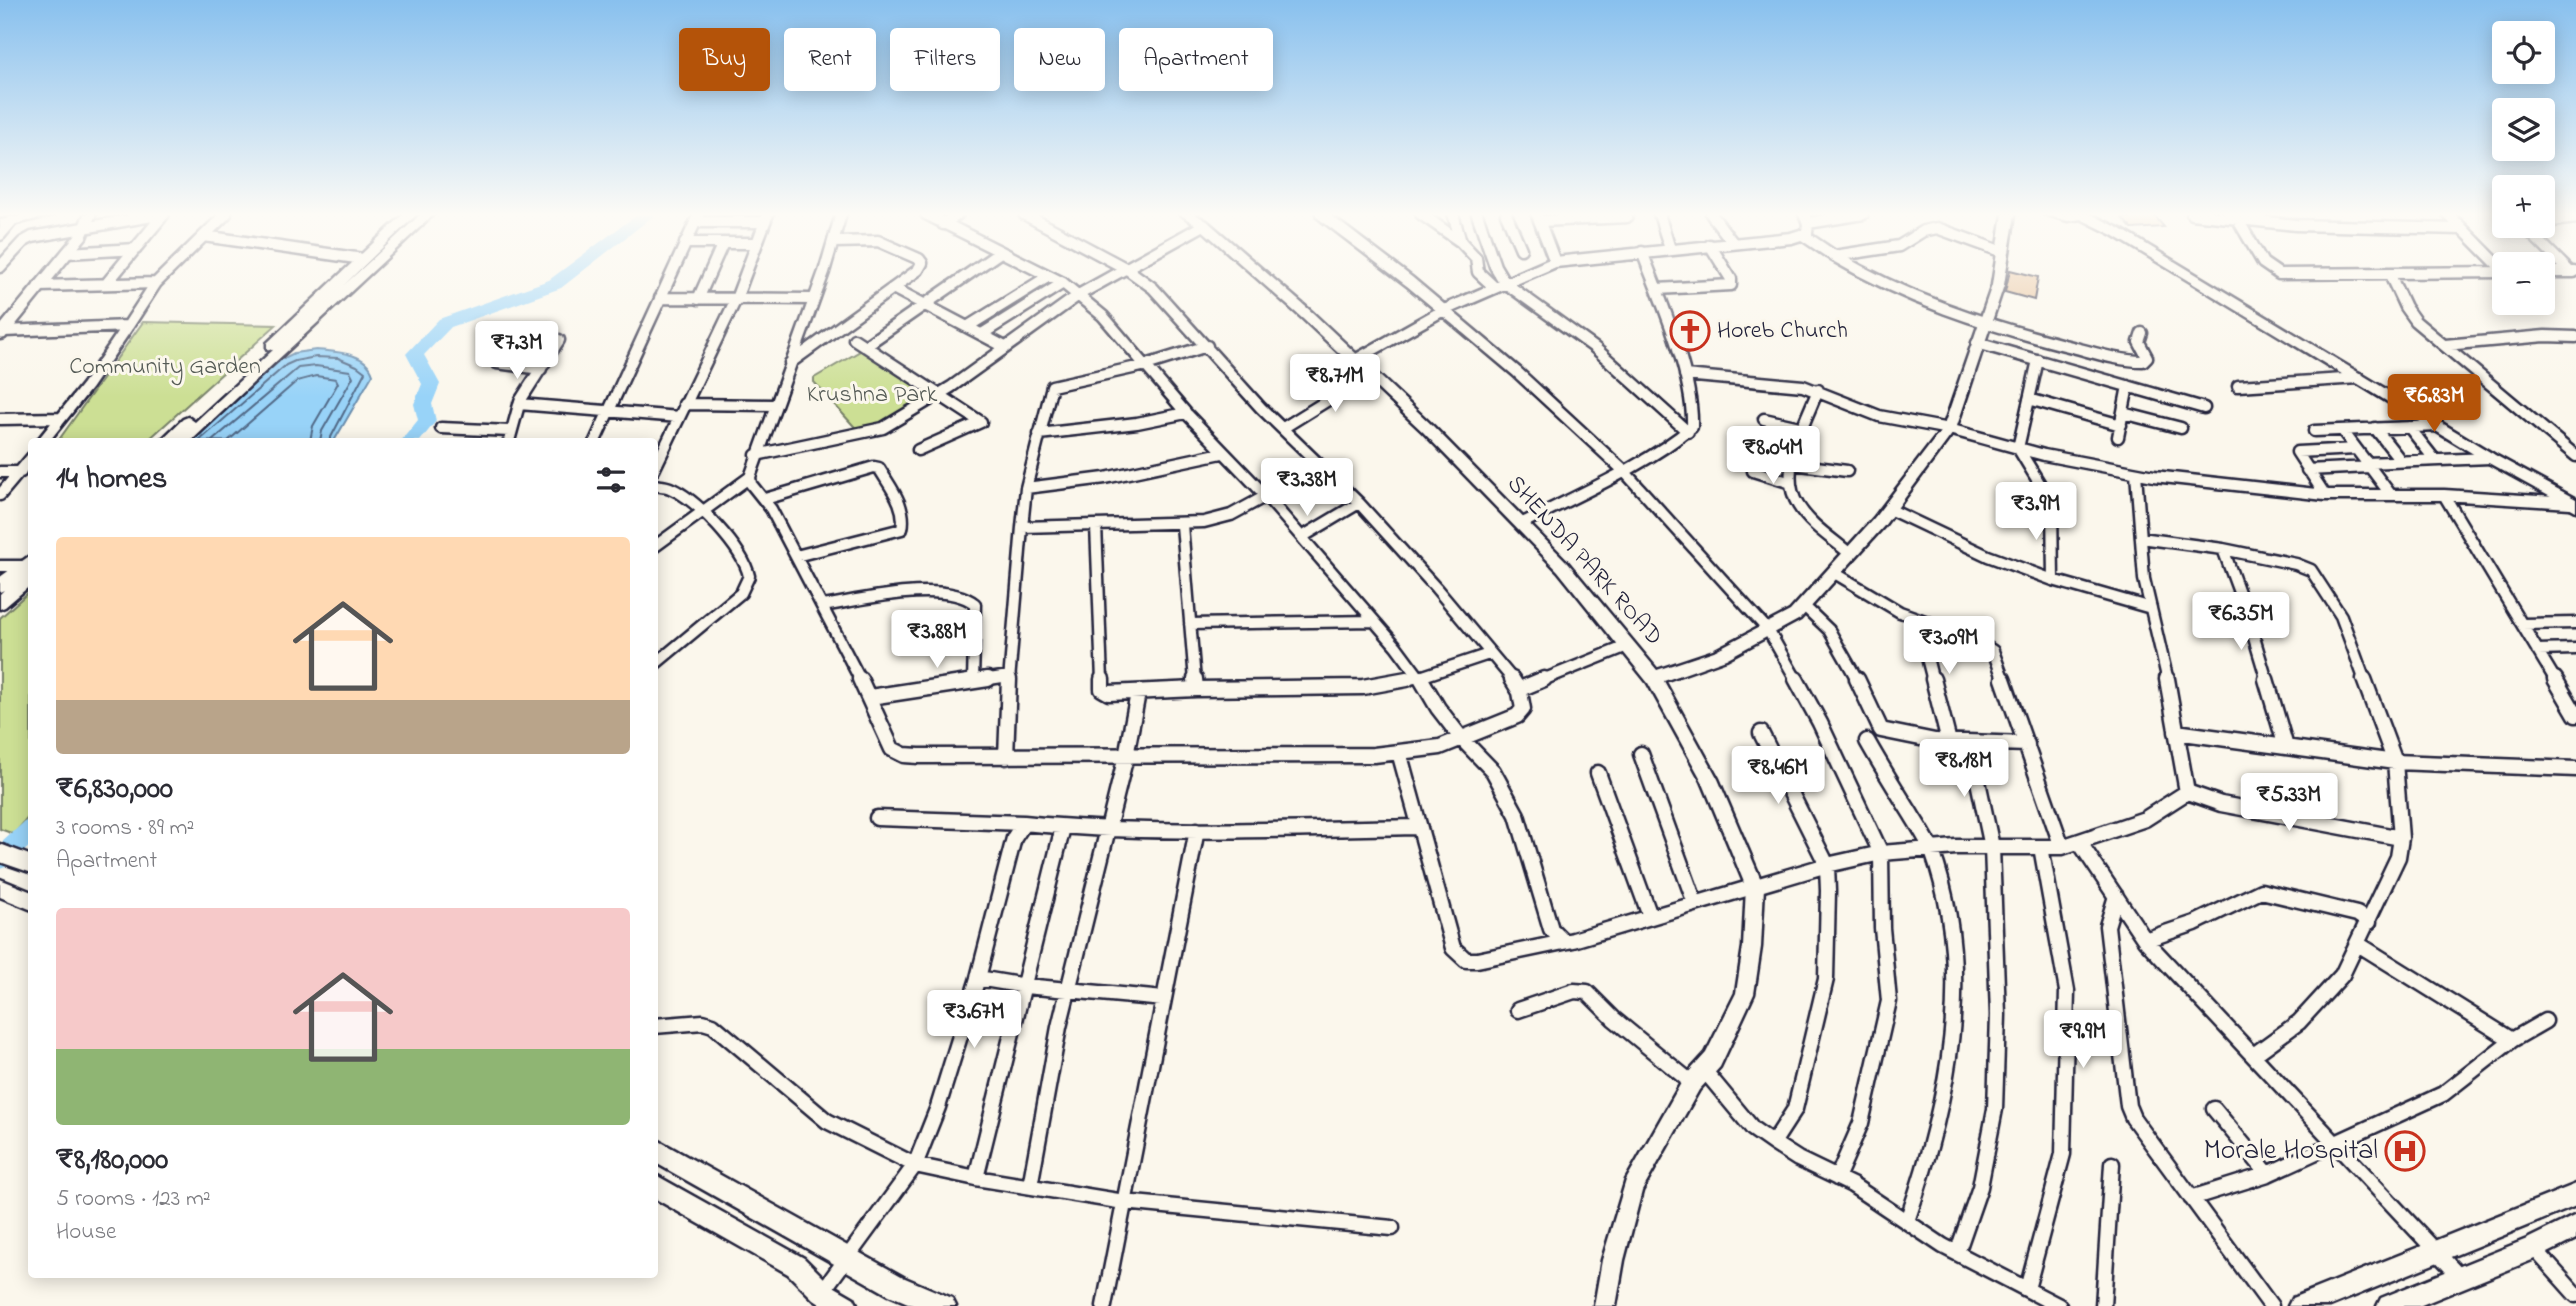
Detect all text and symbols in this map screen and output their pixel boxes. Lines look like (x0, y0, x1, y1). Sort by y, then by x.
map controls (2492, 21, 2555, 315)
button: locate (2492, 21, 2555, 84)
chip: Buy (679, 28, 770, 91)
chip: Rent (784, 28, 876, 91)
chip: Filters (890, 28, 1000, 91)
chip: New (1014, 28, 1105, 91)
chip: Apartment (1119, 28, 1273, 91)
button: layers (2492, 98, 2555, 161)
button: + (2492, 175, 2555, 238)
button: − (2492, 252, 2555, 315)
church icon: Horeb Church (1669, 310, 1711, 352)
place label: Horeb Church (1717, 314, 1848, 349)
pin: ₹7.3M (468, 322, 566, 381)
text: ₹7.3M (491, 327, 543, 360)
park label: Community Garden (69, 350, 261, 386)
pin: ₹8.71M (1278, 354, 1392, 414)
text: ₹8.71M (1306, 360, 1364, 393)
pin: ₹6.83M (2377, 374, 2491, 434)
park label: Krushna Park (807, 378, 938, 413)
text: ₹6.83M (2404, 380, 2464, 413)
pin: ₹8.04M (1716, 426, 1830, 486)
text: ₹8.04M (1743, 432, 1803, 465)
text: 14 homes (56, 458, 167, 502)
pin: ₹3.38M (1250, 458, 1364, 518)
icon: filters (592, 461, 630, 499)
text: ₹3.38M (1277, 464, 1337, 497)
street label: SHENDA PARK ROAD (1498, 468, 1670, 654)
pin: ₹3.9M (1987, 482, 2085, 542)
text: ₹3.9M (2012, 488, 2060, 521)
icon: home (280, 583, 406, 709)
pin: ₹6.35M (2184, 592, 2298, 652)
text: ₹6.35M (2208, 598, 2274, 631)
pin: ₹3.88M (880, 610, 994, 670)
text: ₹3.88M (907, 616, 967, 649)
pin: ₹3.09M (1892, 616, 2006, 676)
text: ₹3.09M (1920, 622, 1978, 655)
pin: ₹8.18M (1907, 740, 2021, 799)
text: ₹8.18M (1935, 745, 1993, 778)
pin: ₹8.46M (1721, 746, 1835, 806)
text: ₹8.46M (1748, 752, 1808, 785)
text: ₹6,830,000 (56, 768, 173, 812)
pin: ₹5.33M (2232, 774, 2346, 833)
text: ₹5.33M (2257, 779, 2321, 812)
text: 3 rooms · 89 m² (56, 812, 194, 845)
text: Apartment (56, 845, 157, 878)
icon: home (280, 954, 406, 1080)
pin: ₹3.67M (917, 990, 1031, 1050)
text: ₹3.67M (943, 996, 1005, 1029)
pin: ₹9.9M (2034, 1010, 2132, 1070)
text: ₹9.9M (2060, 1016, 2106, 1049)
hospital icon: Morale Hospital (2384, 1130, 2426, 1172)
place label: Morale Hospital (2204, 1131, 2378, 1172)
text: ₹8,180,000 (56, 1139, 168, 1183)
text: 5 rooms · 123 m² (56, 1183, 211, 1216)
text: House (56, 1216, 116, 1249)

